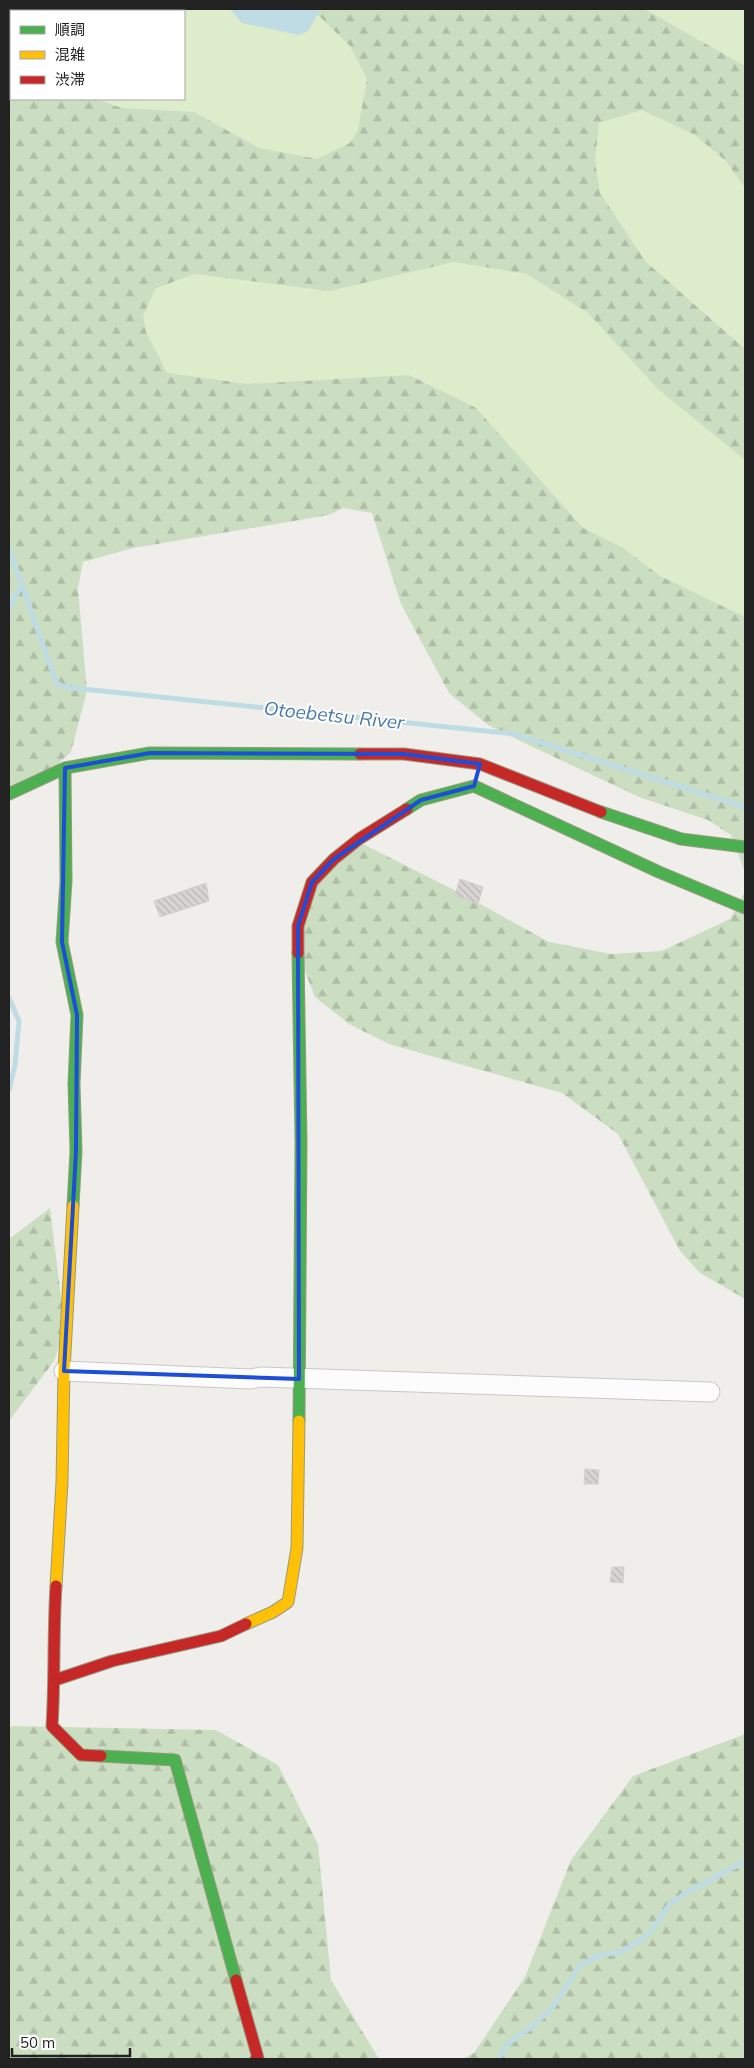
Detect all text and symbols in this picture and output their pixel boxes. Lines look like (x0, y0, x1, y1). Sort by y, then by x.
legend (10, 10, 185, 100)
text: 順調 (55, 20, 85, 39)
text: 混雑 (55, 45, 85, 64)
text: 渋滞 (55, 70, 85, 89)
water label: Otoebetsu River (263, 696, 406, 734)
scale bar (12, 2026, 130, 2058)
text: 50 m (20, 2033, 55, 2052)

